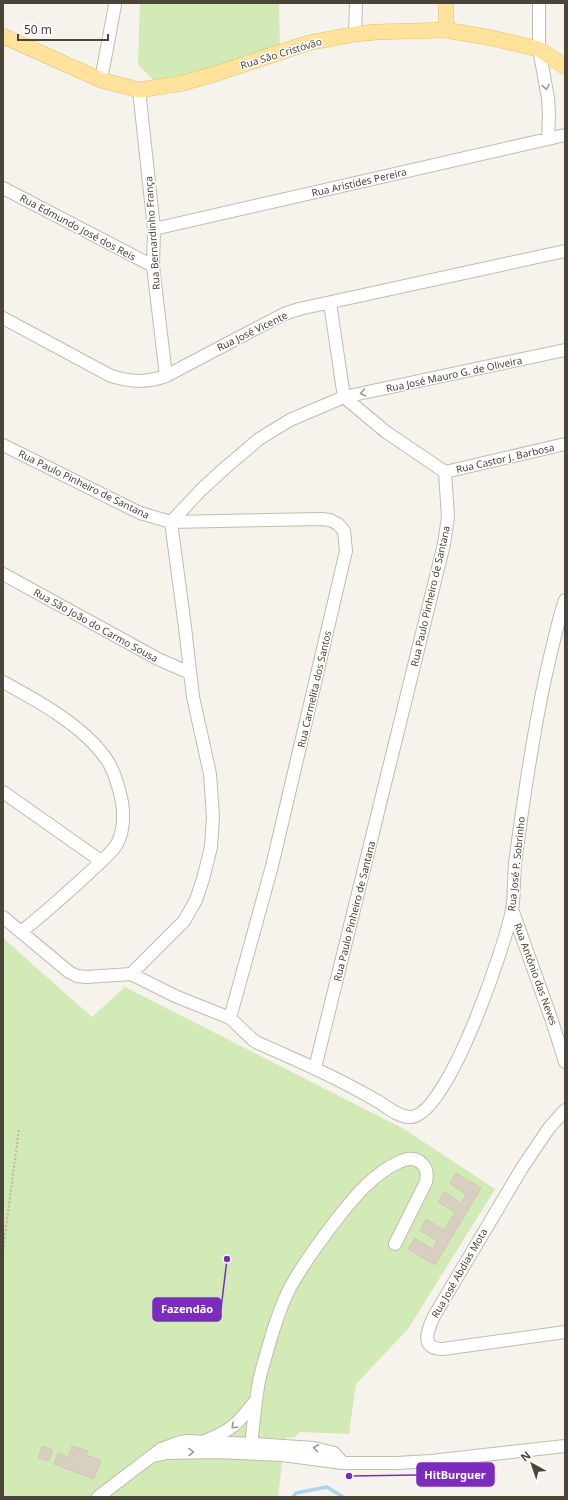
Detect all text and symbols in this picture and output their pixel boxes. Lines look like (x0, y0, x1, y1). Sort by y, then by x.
scale bar (18, 16, 108, 42)
text: 50 m (24, 21, 52, 38)
street label: Rua São Cristóvão (239, 34, 323, 72)
one-way arrow (541, 84, 550, 90)
street label: Rua Aristides Pereira (310, 164, 408, 200)
street label: Rua Bernardinho França (141, 176, 163, 290)
street label: Rua Edmundo José dos Reis (18, 190, 139, 264)
street label: Rua José Vicente (214, 308, 290, 354)
street label: Rua José Mauro G. de Oliveira (385, 353, 523, 395)
one-way arrow (359, 389, 366, 397)
street label: Rua Castor J. Barbosa (454, 440, 556, 476)
street label: Rua Paulo Pinheiro de Santana (16, 446, 152, 522)
street label: Rua Paulo Pinheiro de Santana (407, 524, 453, 668)
street label: Rua São João do Carmo Sousa (31, 585, 161, 665)
street label: Rua Carmelita dos Santos (294, 629, 334, 749)
street label: Rua José P. Sobrinho (504, 816, 528, 912)
street label: Rua Paulo Pinheiro de Santana (330, 839, 378, 983)
street label: Rua Antônio das Neves (511, 921, 561, 1027)
street label: Rua José Abdias Mota (428, 1226, 490, 1320)
callout: Fazendão (153, 1298, 221, 1321)
text: Fazendão (161, 1301, 213, 1316)
one-way arrow (231, 1421, 239, 1428)
one-way arrow (313, 1444, 319, 1453)
north arrow (512, 1444, 552, 1484)
text: N (517, 1447, 534, 1465)
one-way arrow (188, 1448, 194, 1456)
callout: HitBurguer (417, 1463, 494, 1486)
text: HitBurguer (424, 1467, 486, 1482)

